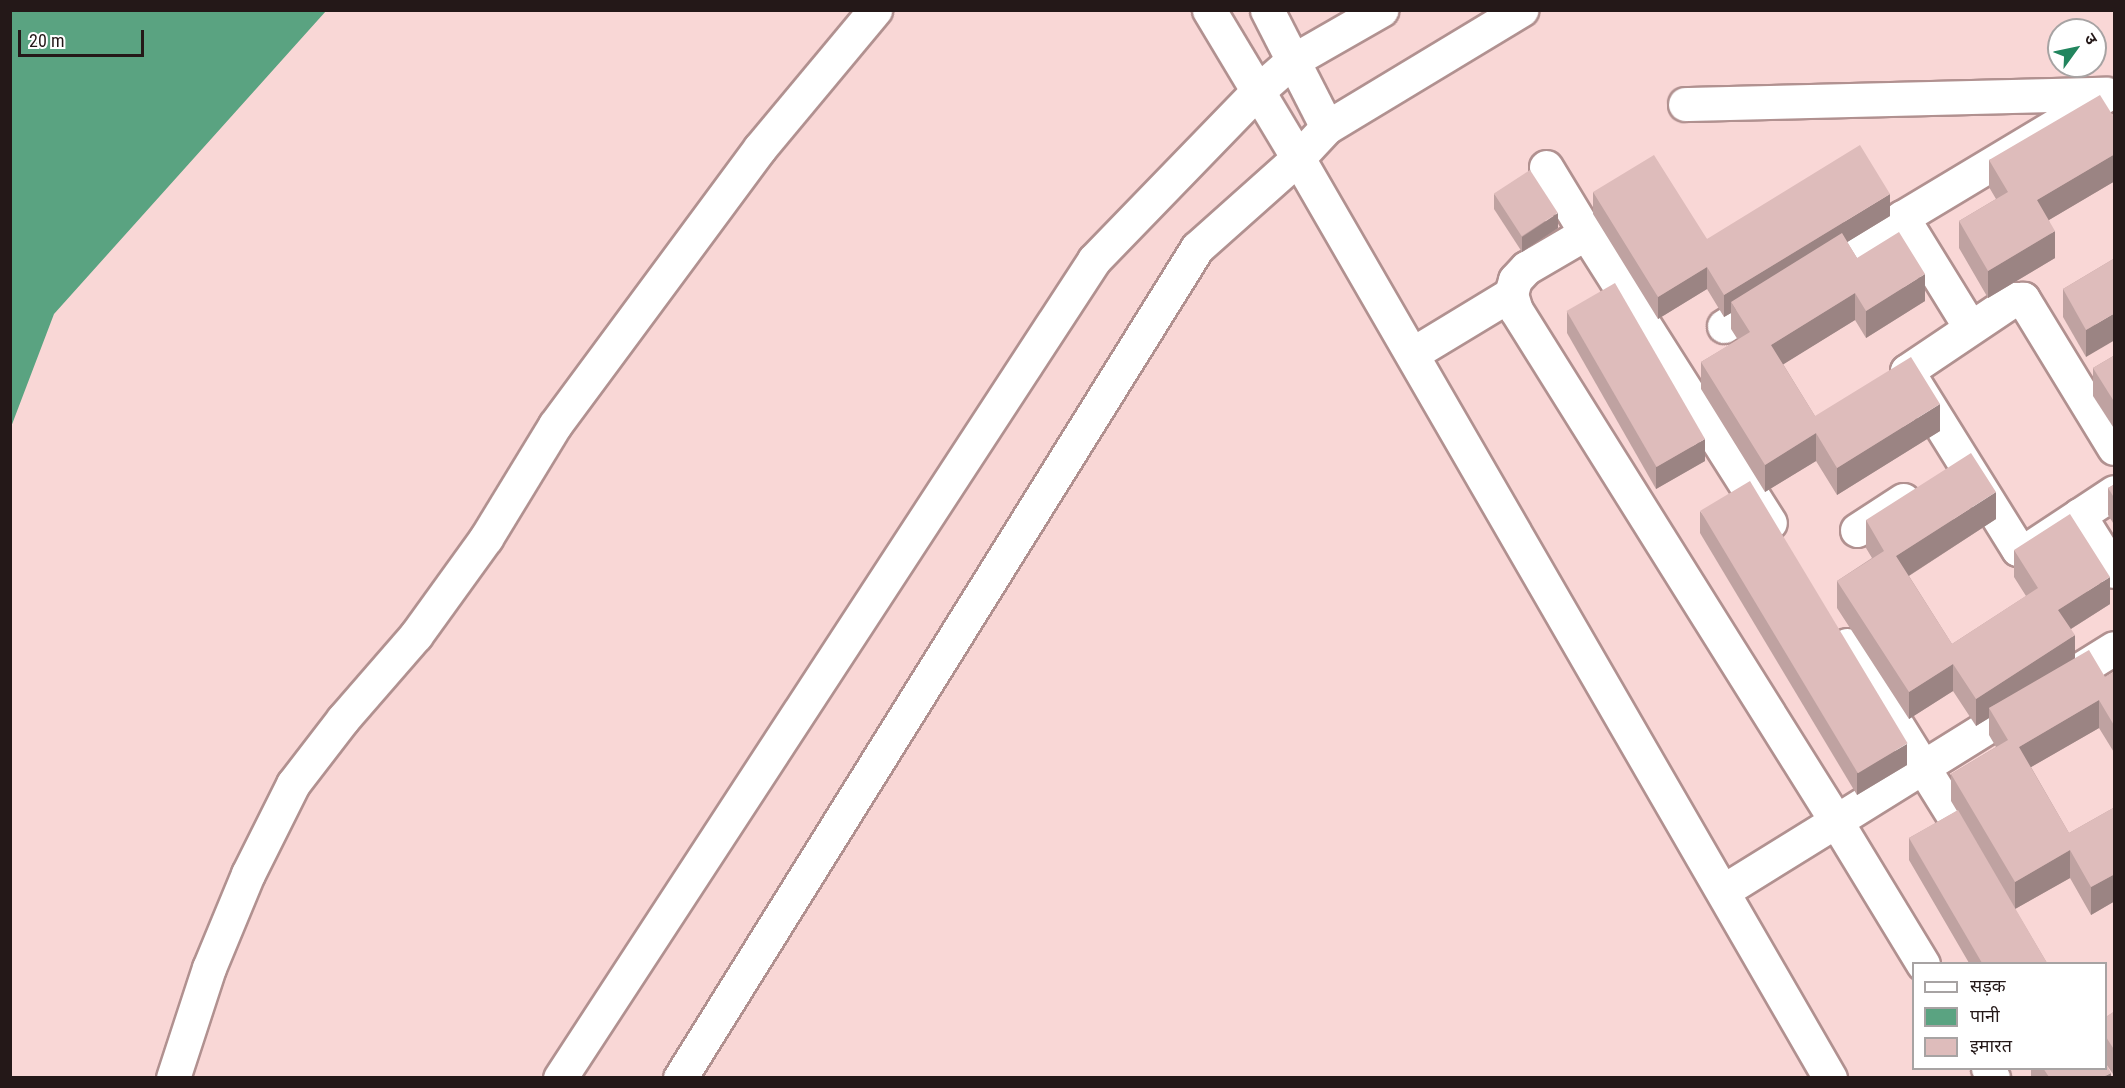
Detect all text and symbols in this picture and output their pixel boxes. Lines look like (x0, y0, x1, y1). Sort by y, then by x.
scale bar (21, 18, 147, 56)
north arrow (2047, 18, 2107, 78)
text: 20 m (29, 30, 64, 51)
text: उ (2080, 30, 2101, 48)
legend (1912, 962, 2107, 1070)
text: सड़क (1970, 975, 2006, 996)
text: पानी (1970, 1005, 2000, 1026)
text: इमारत (1970, 1035, 2012, 1056)

